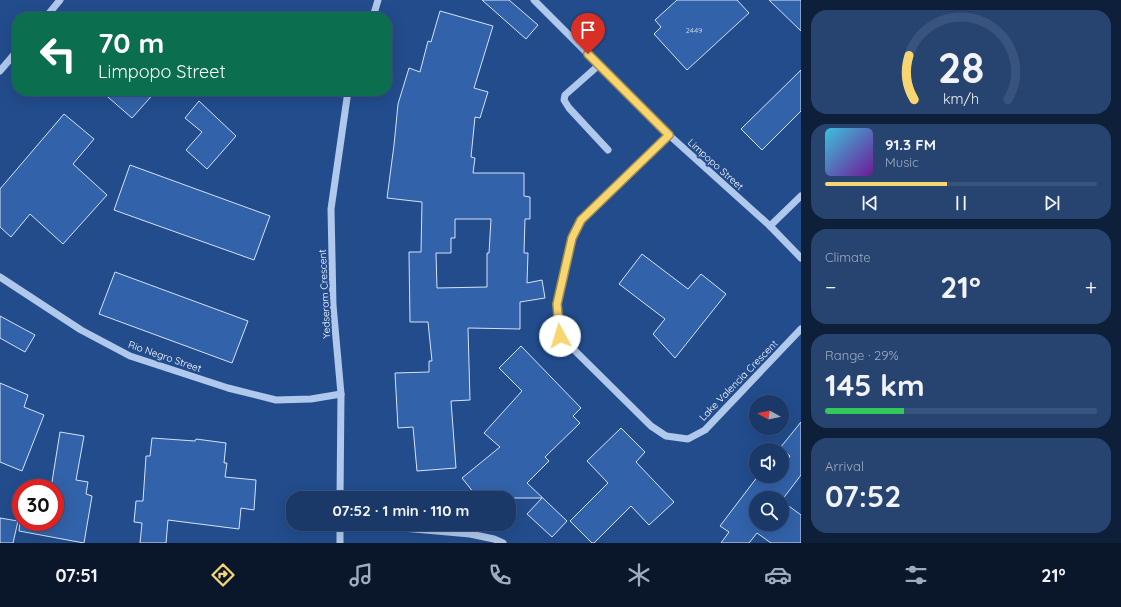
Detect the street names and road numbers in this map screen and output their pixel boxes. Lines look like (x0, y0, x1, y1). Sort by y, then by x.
street label: Limpopo Street (685, 136, 747, 193)
street label: Yedseram Crescent (316, 248, 333, 339)
street label: Lake Valencia Crescent (696, 337, 781, 424)
street label: Rio Negro Street (127, 338, 204, 375)

